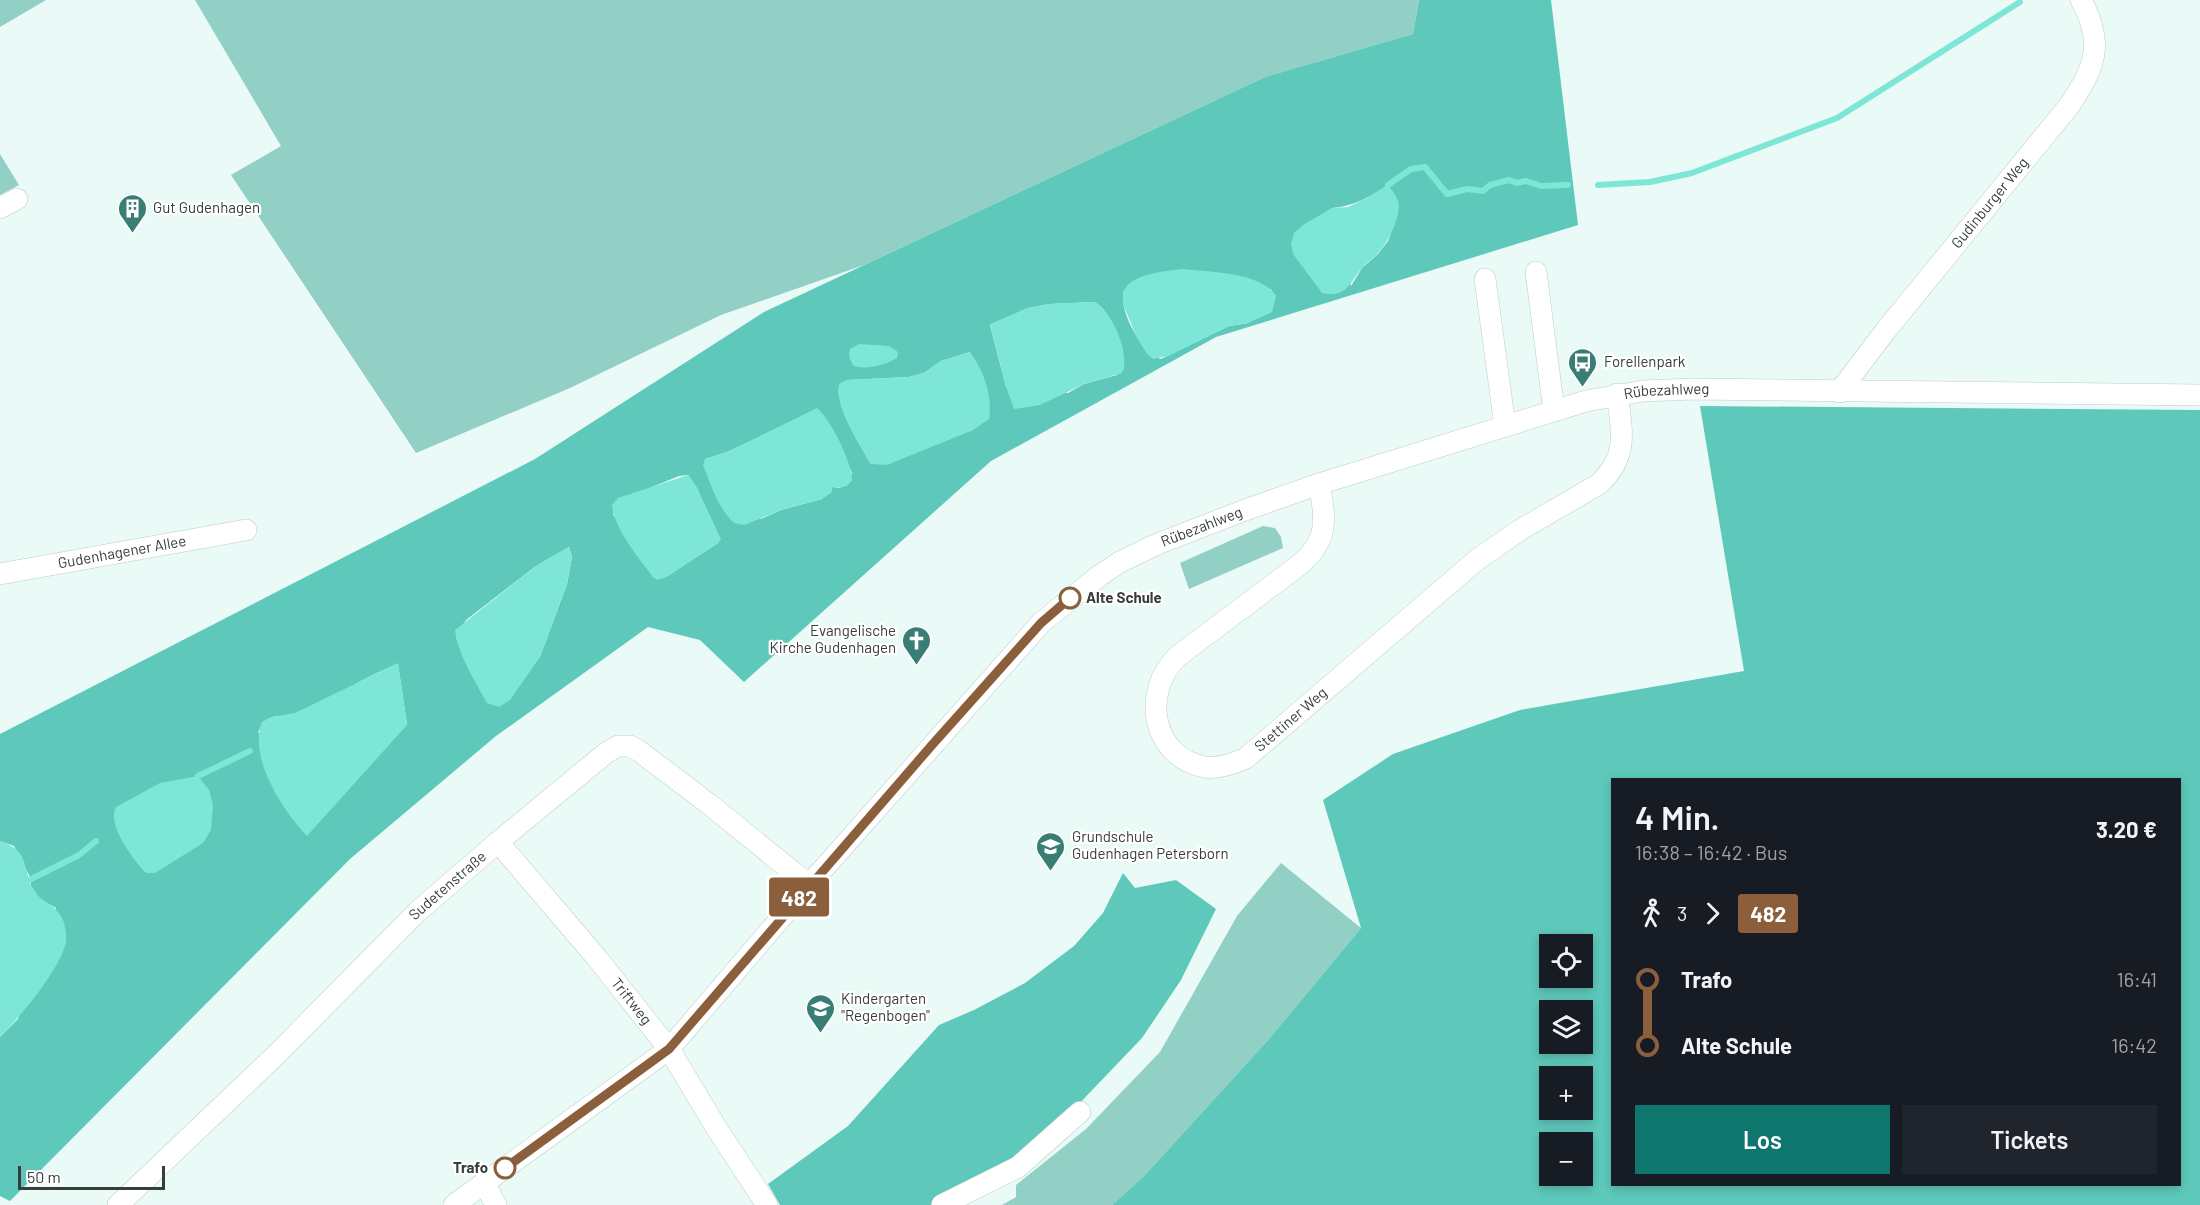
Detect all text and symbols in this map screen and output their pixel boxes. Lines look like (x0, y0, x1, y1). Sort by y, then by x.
street label: Gudinburger Weg (1947, 153, 2032, 251)
building icon: Gut Gudenhagen (116, 192, 148, 234)
place label: Gut Gudenhagen (153, 198, 260, 216)
bus stop icon: Forellenpark (1567, 346, 1599, 388)
place label: Forellenpark (1604, 352, 1686, 370)
street label: Rübezahlweg (1622, 379, 1710, 402)
street label: Rübezahlweg (1158, 502, 1245, 550)
street label: Gudenhagener Allee (56, 531, 187, 571)
marker: Alte Schule (1059, 587, 1081, 609)
place label: Alte Schule (1086, 588, 1162, 606)
place label: Evangelische Kirche Gudenhagen (770, 621, 896, 656)
church icon: Evangelische Kirche Gudenhagen (901, 624, 933, 666)
street label: Stettiner Weg (1250, 683, 1330, 755)
text: 4 Min. (1635, 797, 1719, 837)
text: 3.20 € (2096, 816, 2157, 842)
place label: Grundschule Gudenhagen Petersborn (1072, 827, 1229, 862)
school or university icon: Grundschule Gudenhagen Petersborn (1035, 830, 1067, 872)
text: 16:38 – 16:42 · Bus (1635, 840, 1787, 864)
street label: Sudetenstraße (404, 847, 489, 923)
line badge: 482 (764, 878, 834, 916)
text: 482 (781, 885, 817, 910)
icon: walk (1635, 897, 1668, 930)
icon: forward (1696, 897, 1729, 930)
text: 3 (1677, 901, 1687, 925)
text: 482 (1750, 901, 1786, 926)
map controls (1539, 934, 1593, 1186)
button: locate (1539, 934, 1593, 988)
text: Trafo (1681, 966, 1732, 992)
text: 16:41 (2117, 967, 2157, 991)
street label: Triftweg (608, 974, 656, 1028)
place label: Kindergarten "Regenbogen" (841, 989, 930, 1024)
school or university icon: Kindergarten "Regenbogen" (804, 992, 836, 1034)
button: layers (1539, 1000, 1593, 1054)
text: Alte Schule (1681, 1032, 1792, 1058)
text: 16:42 (2111, 1033, 2157, 1057)
button: + (1539, 1066, 1593, 1120)
button: Los (1635, 1105, 1890, 1174)
button: Tickets (1902, 1105, 2157, 1174)
button: − (1539, 1132, 1593, 1186)
marker: Trafo (494, 1157, 516, 1179)
place label: Trafo (453, 1158, 488, 1176)
scale bar (18, 1163, 165, 1190)
text: 50 m (27, 1167, 61, 1186)

